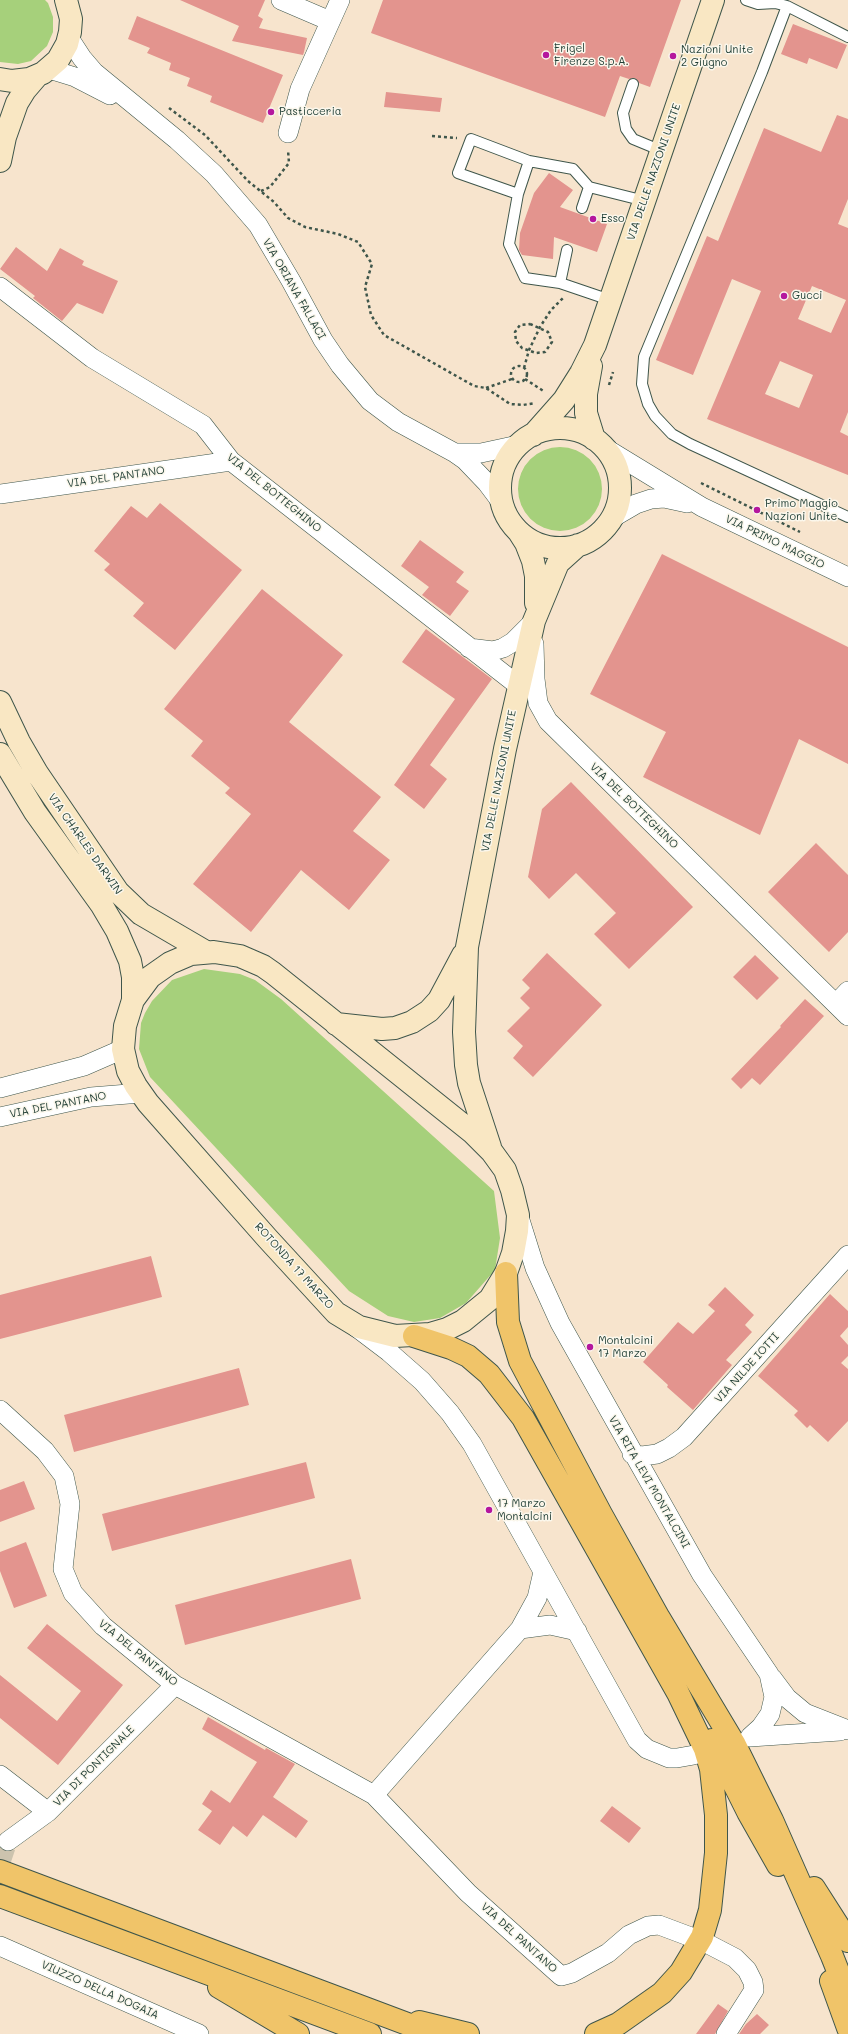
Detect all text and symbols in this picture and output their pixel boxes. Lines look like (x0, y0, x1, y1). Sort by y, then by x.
place label: Frigel Firenze S.p.A. (554, 42, 629, 68)
place label: Nazioni Unite 2 Giugno (681, 43, 753, 69)
marker: Frigel Firenze S.p.A. (541, 50, 551, 60)
marker: Nazioni Unite 2 Giugno (668, 51, 678, 61)
street label: VIA DELLE NAZIONI UNITE (624, 102, 684, 242)
place label: Pasticceria (279, 105, 342, 119)
marker: Pasticceria (266, 107, 276, 117)
place label: Esso (601, 212, 625, 226)
marker: Esso (588, 214, 598, 224)
street label: VIA ORIANA FALLACI (260, 236, 328, 342)
place label: Gucci (792, 289, 822, 303)
marker: Gucci (779, 291, 789, 301)
street label: VIA DEL BOTTEGHINO (224, 451, 324, 535)
street label: VIA DEL PANTANO (66, 464, 166, 490)
place label: Primo Maggio Nazioni Unite (765, 497, 838, 523)
marker: Primo Maggio Nazioni Unite (752, 505, 762, 515)
street label: VIA PRIMO MAGGIO (723, 512, 827, 572)
street label: VIA DELLE NAZIONI UNITE (479, 709, 519, 853)
street label: VIA DEL BOTTEGHINO (587, 760, 681, 852)
street label: VIA CHARLES DARWIN (45, 791, 125, 897)
street label: VIA DEL PANTANO (8, 1089, 108, 1121)
street label: ROTONDA 17 MARZO (252, 1220, 336, 1312)
street label: VIA NILDE IOTTI (712, 1330, 782, 1406)
place label: Montalcini 17 Marzo (598, 1334, 653, 1360)
marker: Montalcini 17 Marzo (585, 1342, 595, 1352)
street label: VIA RITA LEVI MONTALCINI (606, 1414, 692, 1550)
place label: 17 Marzo Montalcini (497, 1497, 552, 1523)
marker: 17 Marzo Montalcini (484, 1505, 494, 1515)
street label: VIA DEL PANTANO (96, 1617, 180, 1689)
street label: VIA DI PONTIGNALE (51, 1723, 137, 1809)
street label: VIA DEL PANTANO (478, 1900, 560, 1976)
street label: VIUZZO DELLA DOGAIA (39, 1958, 161, 2022)

